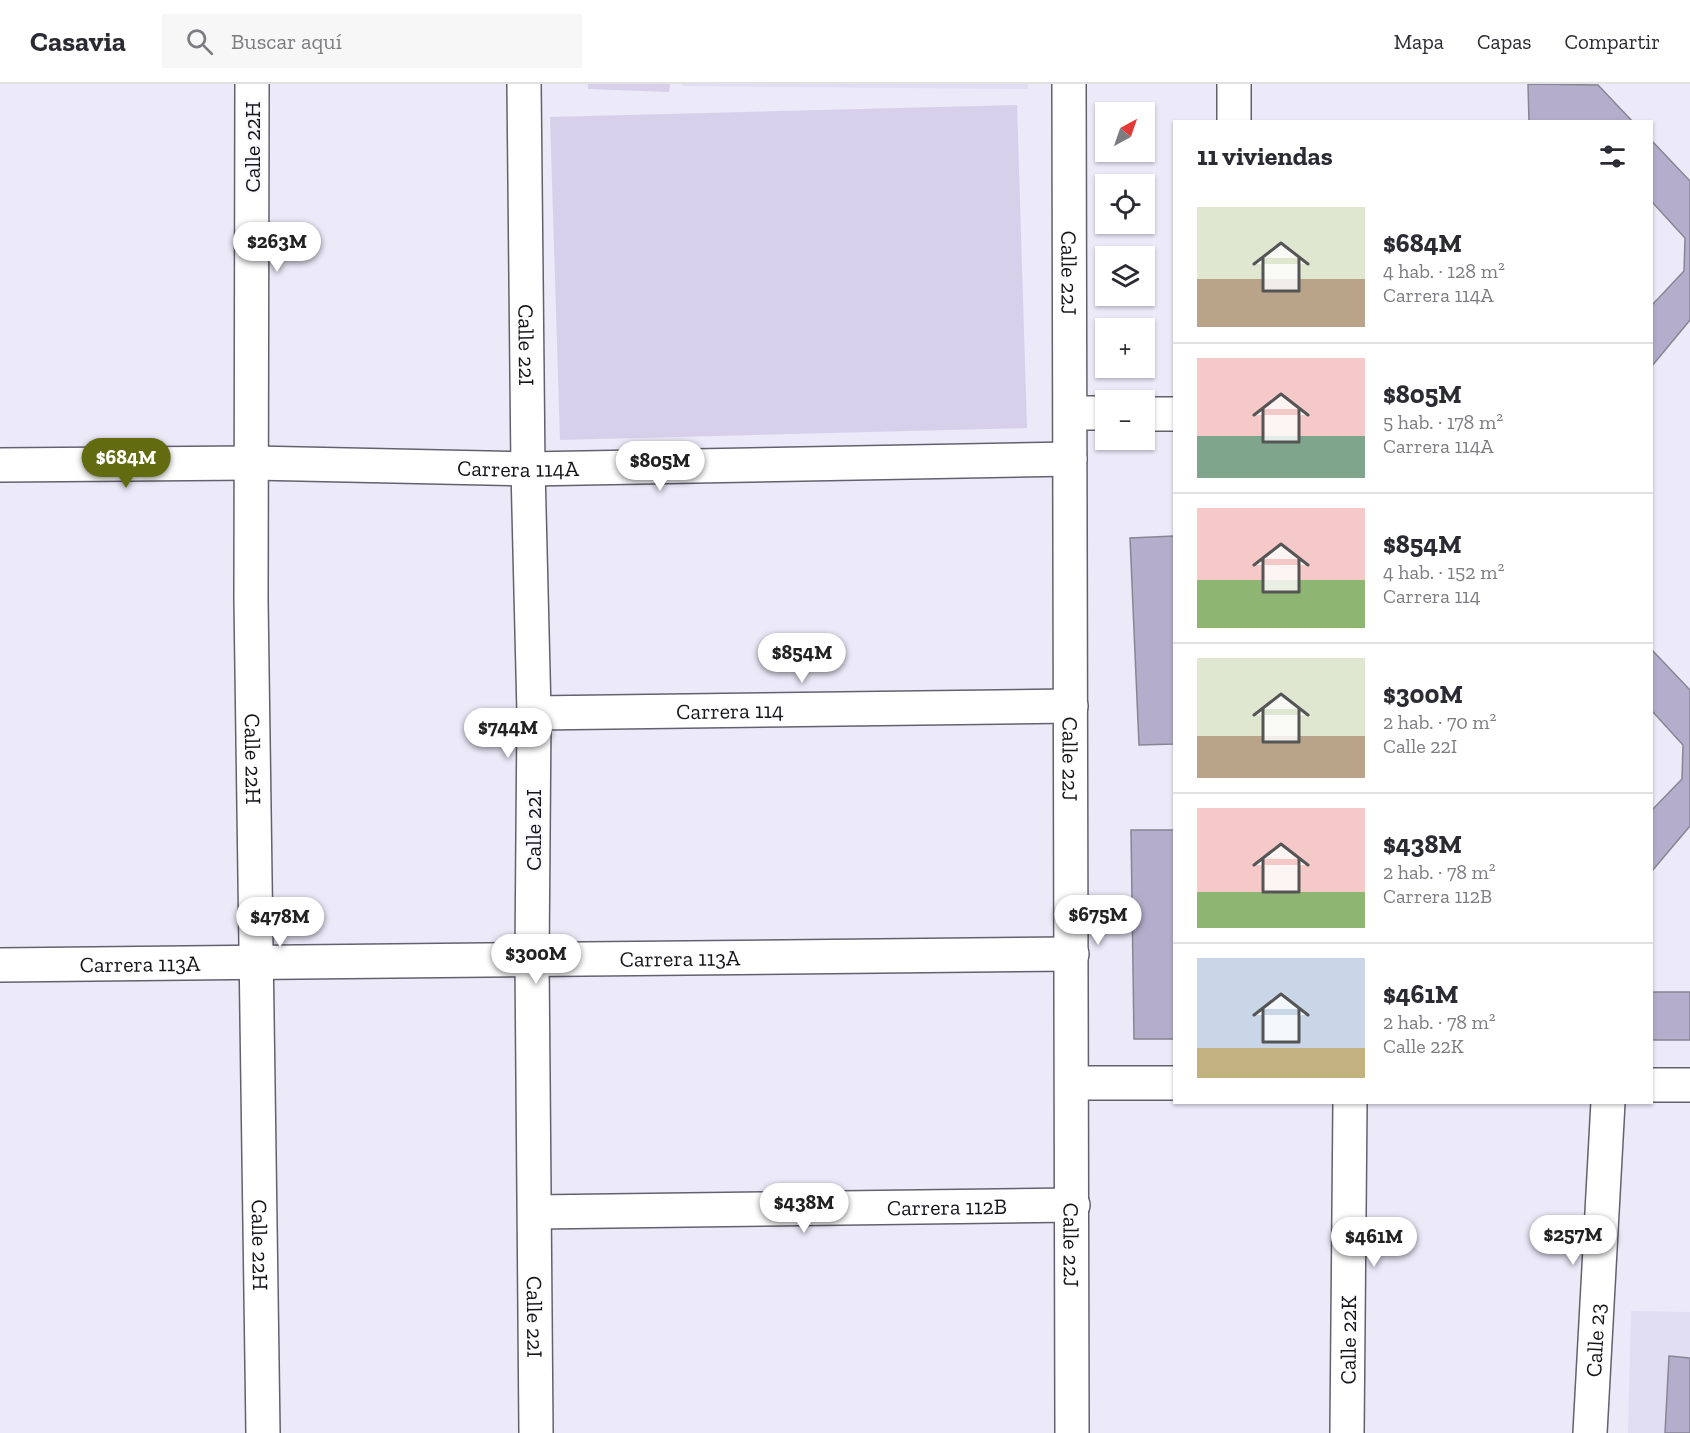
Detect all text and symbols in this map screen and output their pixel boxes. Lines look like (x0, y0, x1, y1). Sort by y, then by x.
search box (162, 14, 582, 68)
text: Casavia (30, 25, 126, 58)
icon: search (183, 25, 216, 58)
text: Buscar aquí (231, 28, 342, 55)
text: Mapa (1394, 29, 1444, 54)
text: Capas (1477, 29, 1532, 54)
text: Compartir (1565, 29, 1660, 54)
street label: Calle 22H (239, 101, 266, 193)
north arrow (1095, 102, 1155, 162)
map controls (1095, 102, 1155, 450)
text: 11 viviendas (1197, 140, 1333, 172)
icon: filters (1596, 140, 1629, 173)
button: locate (1095, 174, 1155, 234)
pin: $263M (235, 222, 319, 273)
text: $684M (1383, 227, 1462, 259)
text: $263M (247, 229, 307, 253)
street label: Calle 22J (1056, 231, 1083, 315)
icon: home (1245, 231, 1317, 303)
button: layers (1095, 246, 1155, 306)
text: 4 hab. · 128 m² (1383, 259, 1505, 283)
text: Carrera 114A (1383, 283, 1494, 307)
street label: Calle 22I (513, 304, 541, 386)
button: + (1095, 318, 1155, 378)
text: $805M (1383, 378, 1462, 410)
icon: home (1245, 382, 1317, 454)
button: − (1095, 390, 1155, 450)
text: 5 hab. · 178 m² (1383, 410, 1503, 434)
text: Carrera 114A (1383, 434, 1494, 458)
pin: $684M (84, 438, 168, 489)
pin: $805M (618, 441, 702, 492)
text: $684M (96, 445, 156, 469)
text: $805M (630, 448, 690, 472)
street label: Carrera 114A (457, 454, 580, 483)
text: $854M (1383, 528, 1462, 560)
icon: home (1245, 532, 1317, 604)
text: 4 hab. · 152 m² (1383, 560, 1504, 584)
text: Carrera 114 (1383, 584, 1481, 608)
pin: $854M (760, 633, 844, 684)
text: $854M (772, 640, 832, 664)
text: $300M (1383, 678, 1463, 710)
icon: home (1245, 682, 1317, 754)
street label: Carrera 114 (676, 696, 784, 725)
pin: $744M (466, 708, 550, 759)
text: 2 hab. · 70 m² (1383, 710, 1497, 734)
street label: Calle 22H (239, 713, 267, 805)
text: $744M (478, 715, 538, 739)
street label: Calle 22J (1057, 717, 1084, 801)
text: Calle 22I (1383, 734, 1457, 758)
street label: Calle 22I (520, 789, 547, 871)
text: $438M (1383, 828, 1462, 860)
icon: home (1245, 832, 1317, 904)
text: 2 hab. · 78 m² (1383, 860, 1496, 884)
text: Carrera 112B (1383, 884, 1492, 908)
pin: $675M (1056, 895, 1140, 946)
pin: $478M (238, 897, 322, 948)
text: $675M (1069, 902, 1127, 926)
text: $478M (250, 904, 310, 928)
pin: $300M (494, 934, 578, 985)
text: $300M (505, 941, 567, 965)
street label: Carrera 113A (620, 944, 741, 972)
street label: Carrera 113A (80, 949, 201, 978)
text: $461M (1383, 978, 1458, 1010)
icon: home (1245, 982, 1317, 1054)
text: 2 hab. · 78 m² (1383, 1010, 1496, 1034)
text: Calle 22K (1383, 1034, 1464, 1058)
pin: $438M (762, 1183, 846, 1234)
text: $438M (774, 1190, 834, 1214)
street label: Carrera 112B (887, 1192, 1007, 1221)
street label: Calle 22H (246, 1199, 274, 1291)
street label: Calle 22J (1058, 1203, 1085, 1287)
pin: $257M (1531, 1215, 1615, 1266)
pin: $461M (1332, 1217, 1416, 1268)
text: $257M (1544, 1222, 1602, 1246)
text: $461M (1345, 1224, 1403, 1248)
street label: Calle 22I (521, 1276, 549, 1358)
street label: Calle 22K (1334, 1296, 1362, 1384)
street label: Calle 23 (1580, 1302, 1611, 1378)

